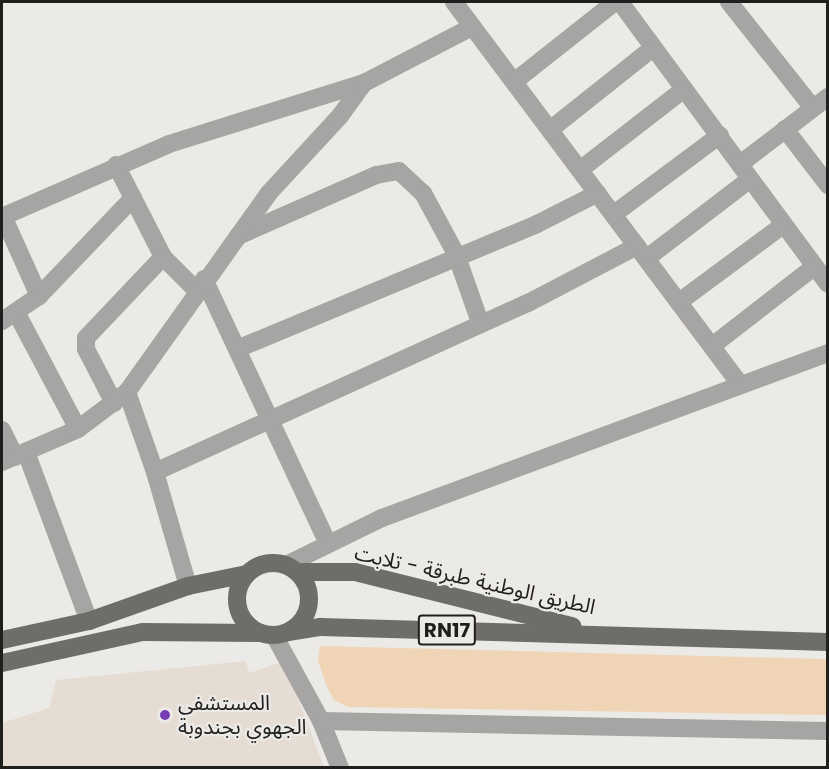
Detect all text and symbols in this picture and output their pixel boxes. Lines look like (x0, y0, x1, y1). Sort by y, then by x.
street label: الطريق الوطنية طبرقة - تلابت (352, 540, 598, 620)
road number: RN17 (417, 613, 477, 647)
place label: المستشفى الجهوي بجندوبة (178, 690, 307, 740)
marker: المستشفى الجهوي بجندوبة (156, 706, 174, 724)

